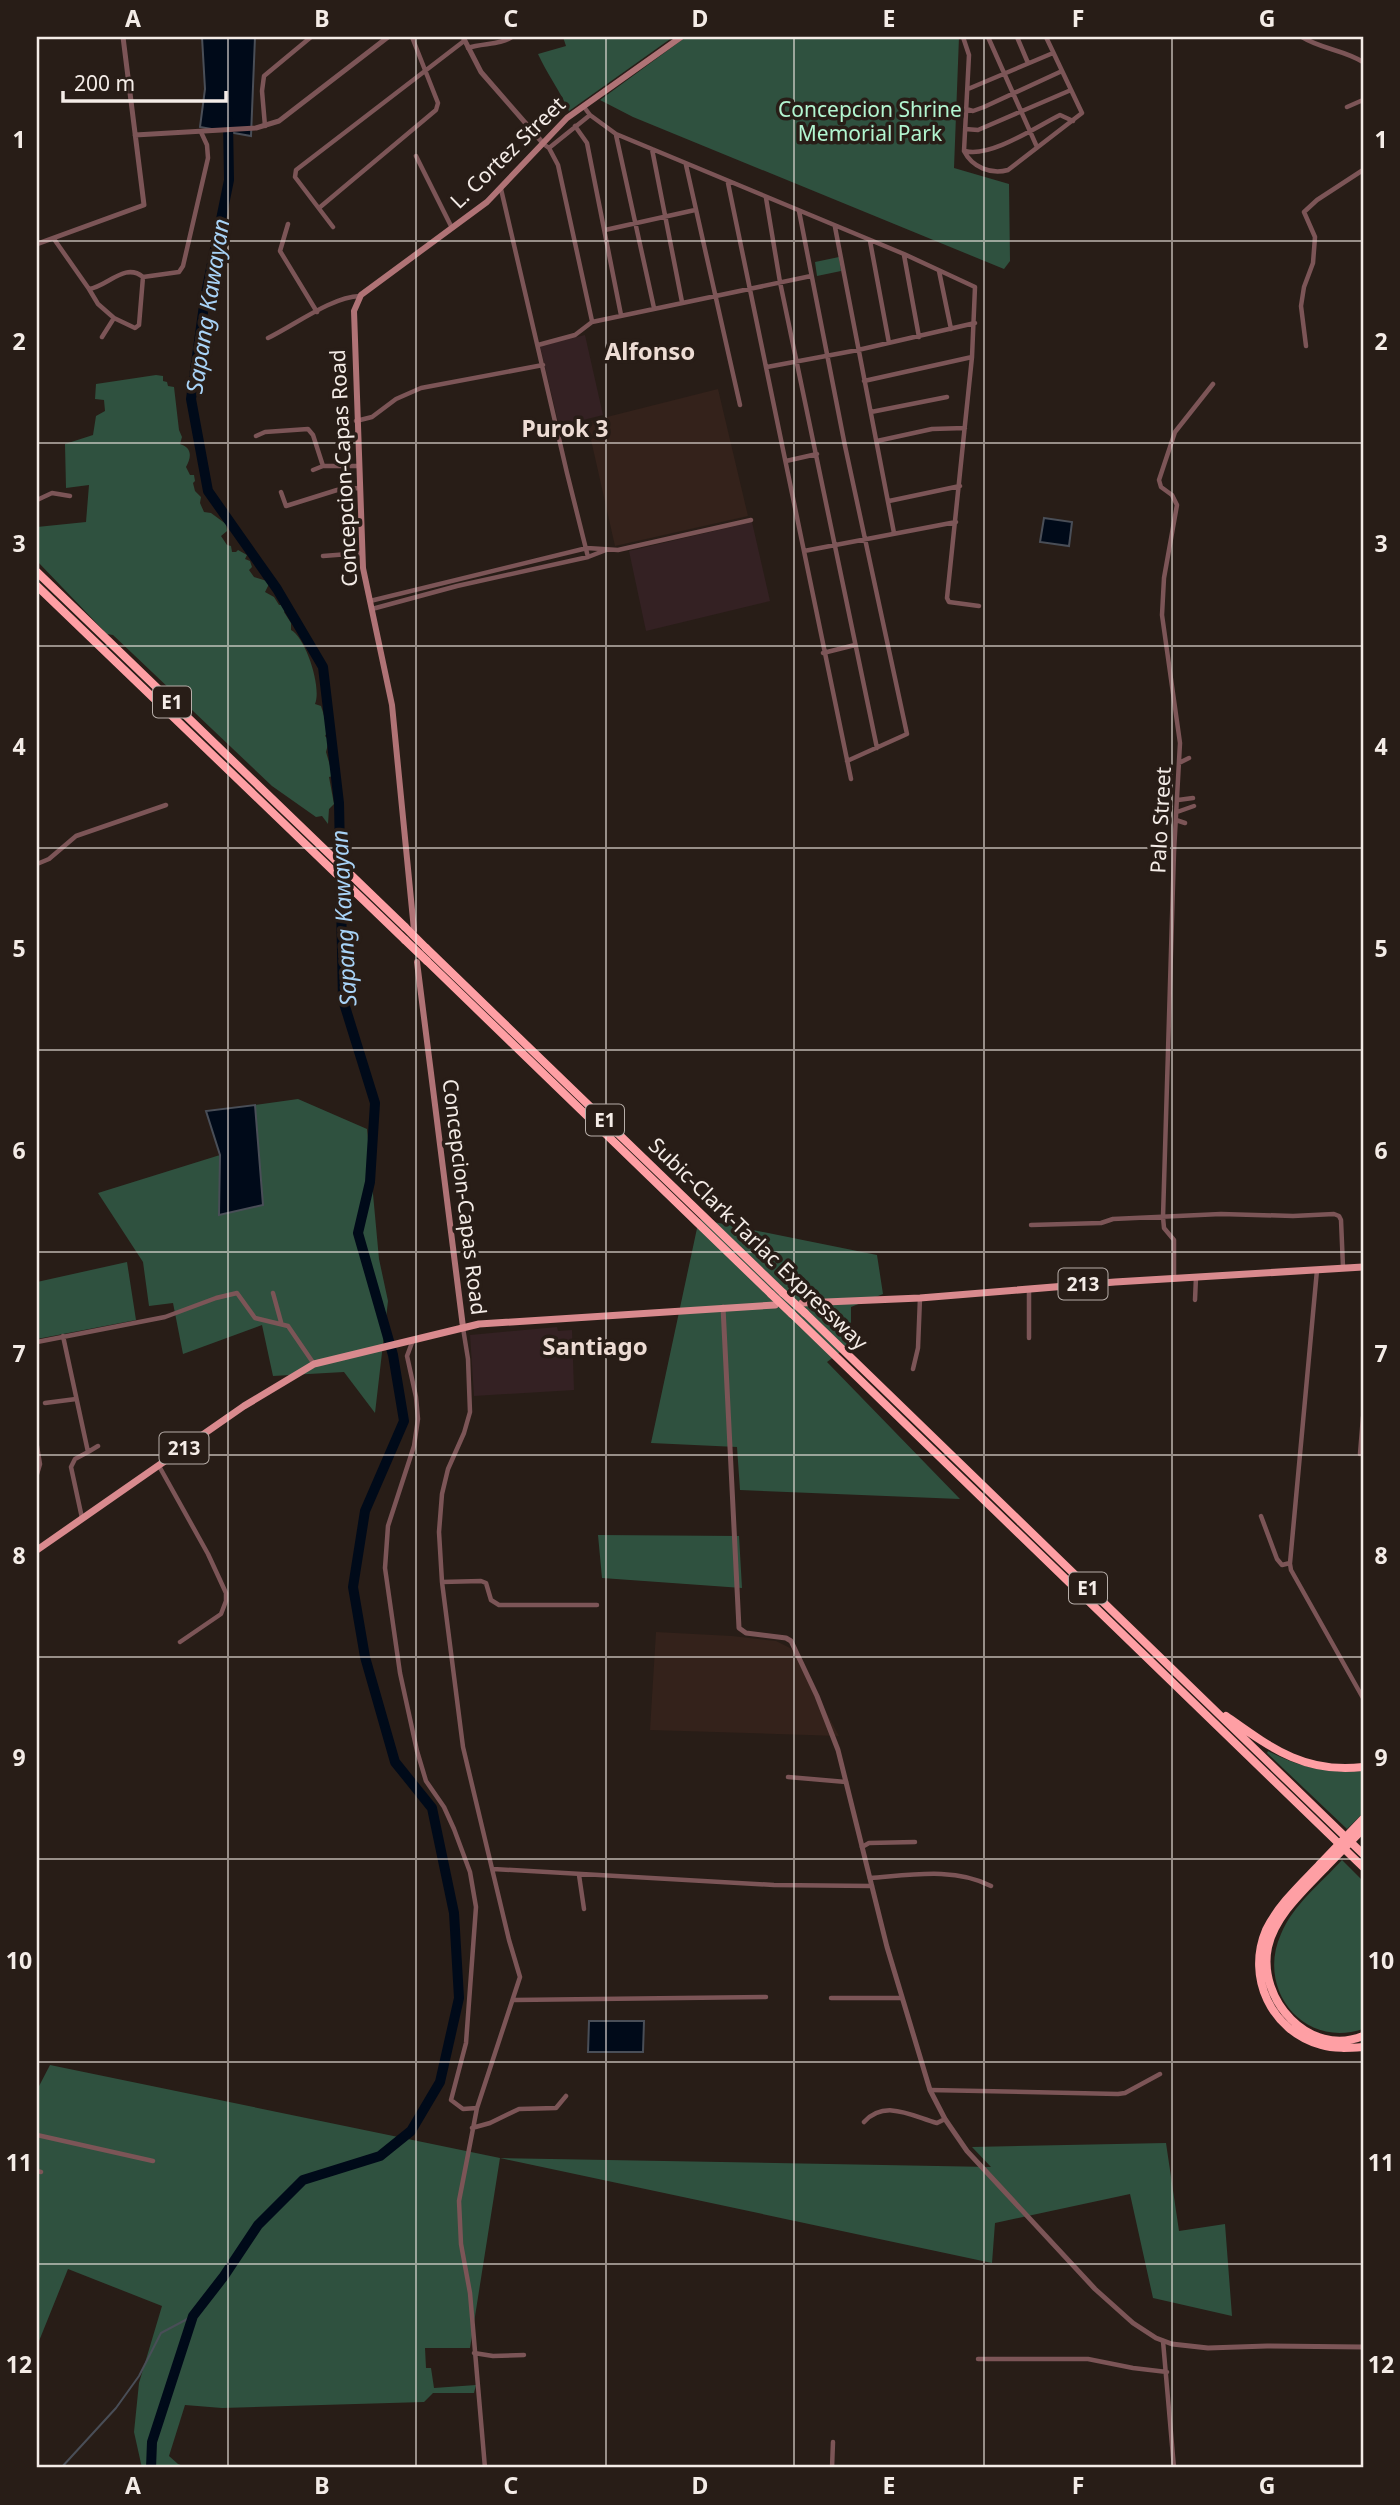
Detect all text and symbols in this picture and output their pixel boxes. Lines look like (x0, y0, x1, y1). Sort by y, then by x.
text: A (125, 2, 141, 34)
text: B (314, 2, 330, 34)
text: C (504, 2, 519, 34)
text: D (692, 2, 708, 34)
text: E (883, 2, 895, 34)
text: F (1072, 2, 1084, 34)
text: G (1259, 2, 1275, 34)
scale bar (63, 60, 226, 104)
text: 200 m (74, 69, 135, 97)
street label: L. Cortez Street (444, 90, 571, 214)
park label: Concepcion Shrine Memorial Park (778, 95, 962, 147)
text: 1 (12, 123, 26, 155)
text: 1 (1374, 123, 1388, 155)
water label: Sapang Kawayan (177, 216, 237, 396)
text: 2 (12, 325, 26, 357)
text: 2 (1374, 325, 1388, 357)
district label: Alfonso (605, 334, 695, 367)
street label: Concepcion-Capas Road (323, 349, 363, 587)
district label: Purok 3 (522, 412, 608, 444)
text: 3 (12, 527, 26, 559)
text: 3 (1374, 527, 1388, 559)
road number: E1 (153, 687, 191, 718)
text: 4 (12, 730, 26, 762)
text: 4 (1374, 730, 1388, 762)
street label: Palo Street (1143, 766, 1177, 874)
water label: Sapang Kawayan (322, 829, 364, 1007)
text: 5 (12, 932, 26, 964)
text: 5 (1374, 932, 1388, 964)
street label: Concepcion-Capas Road (437, 1077, 493, 1316)
road number: E1 (586, 1104, 624, 1136)
street label: Subic-Clark-Tarlac Expressway (643, 1131, 874, 1356)
text: 6 (12, 1134, 26, 1166)
text: 6 (1374, 1134, 1388, 1166)
road number: 213 (1058, 1268, 1108, 1300)
district label: Santiago (542, 1329, 648, 1362)
text: 7 (12, 1337, 26, 1369)
text: 7 (1374, 1337, 1388, 1369)
road number: 213 (160, 1432, 208, 1464)
text: 8 (12, 1539, 26, 1571)
text: 8 (1374, 1539, 1388, 1571)
road number: E1 (1069, 1572, 1107, 1604)
text: 9 (12, 1741, 26, 1773)
text: 9 (1374, 1741, 1388, 1773)
text: 10 (6, 1944, 32, 1976)
text: 10 (1368, 1944, 1394, 1976)
text: 11 (6, 2146, 32, 2178)
text: 11 (1368, 2146, 1394, 2178)
text: 12 (6, 2348, 32, 2380)
text: 12 (1368, 2348, 1394, 2380)
text: A (125, 2469, 141, 2501)
text: B (314, 2469, 330, 2501)
text: C (504, 2469, 519, 2501)
text: D (692, 2469, 708, 2501)
text: E (883, 2469, 895, 2501)
text: F (1072, 2469, 1084, 2501)
text: G (1259, 2469, 1275, 2501)

